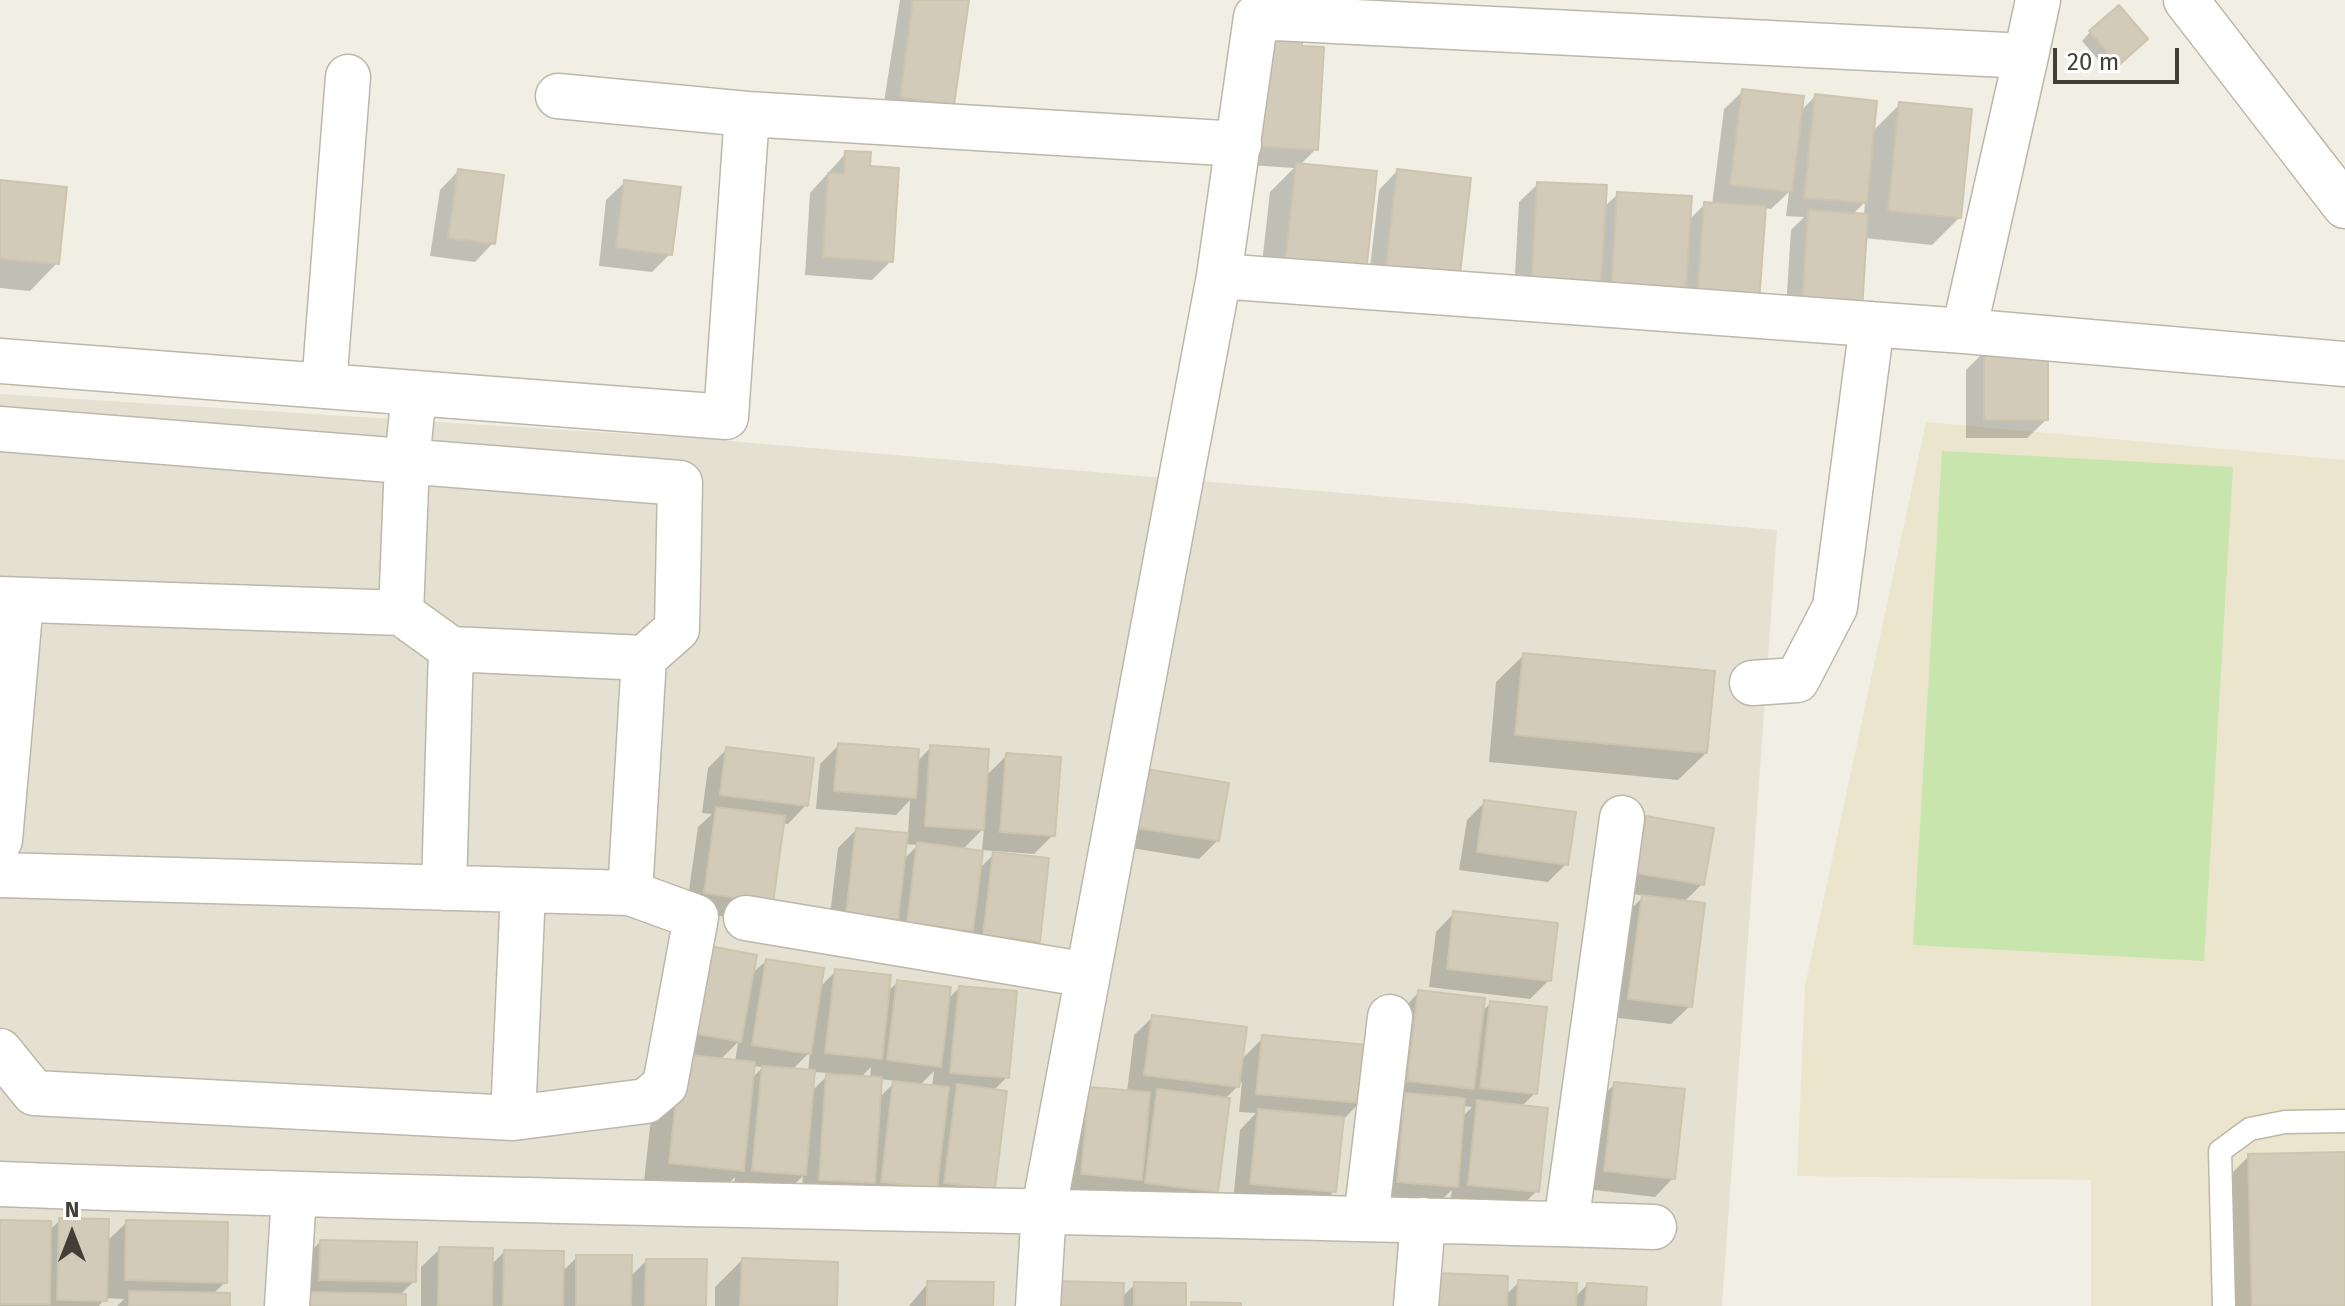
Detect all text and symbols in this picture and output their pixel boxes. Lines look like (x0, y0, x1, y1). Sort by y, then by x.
scale bar (2057, 32, 2183, 82)
text: 20 m (2067, 48, 2119, 76)
north arrow (32, 1194, 112, 1274)
text: N (65, 1196, 79, 1223)

